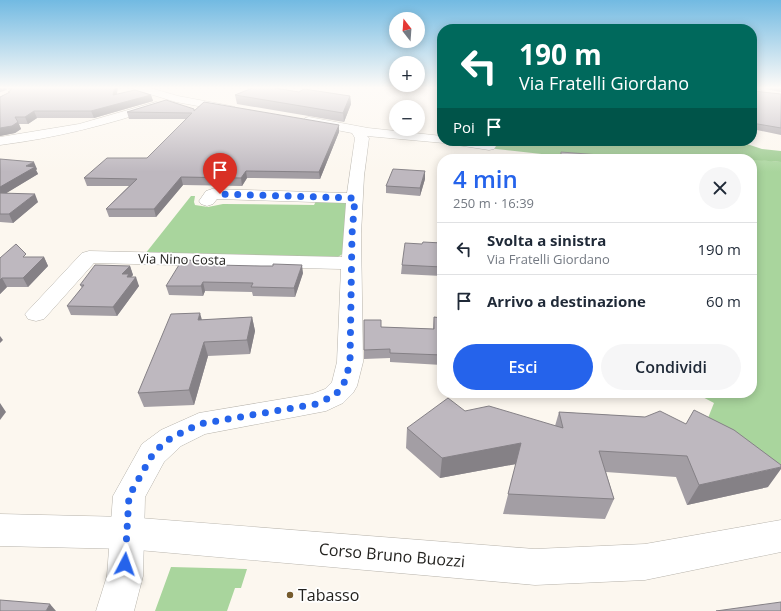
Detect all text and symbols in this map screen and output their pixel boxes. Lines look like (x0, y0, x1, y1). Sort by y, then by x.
north arrow (389, 12, 425, 48)
map controls (389, 12, 425, 136)
text: 190 m (519, 35, 602, 73)
icon: left (453, 40, 505, 92)
button: + (389, 56, 425, 92)
text: Via Fratelli Giordano (519, 71, 689, 95)
button: − (389, 100, 425, 136)
icon: arrive (483, 116, 505, 138)
text: Poi (453, 117, 475, 137)
pin (203, 153, 237, 194)
icon: arrive (209, 159, 231, 181)
text: 4 min (453, 162, 518, 195)
button: close (699, 167, 741, 209)
text: 250 m · 16:39 (453, 194, 534, 212)
text: Svolta a sinistra (487, 230, 606, 250)
icon: left (453, 238, 475, 260)
text: 190 m (697, 239, 741, 259)
street label: Via Nino Costa (138, 249, 226, 269)
text: Via Fratelli Giordano (487, 250, 610, 268)
icon: arrive (453, 290, 475, 312)
text: Arrivo a destinazione (487, 291, 646, 311)
text: 60 m (706, 291, 741, 311)
button: Esci (453, 344, 593, 390)
button: Condividi (601, 344, 741, 390)
street label: Corso Bruno Buozzi (318, 538, 466, 572)
position arrow (104, 543, 146, 585)
place label: Tabasso (298, 584, 359, 606)
marker: Tabasso (285, 590, 295, 600)

